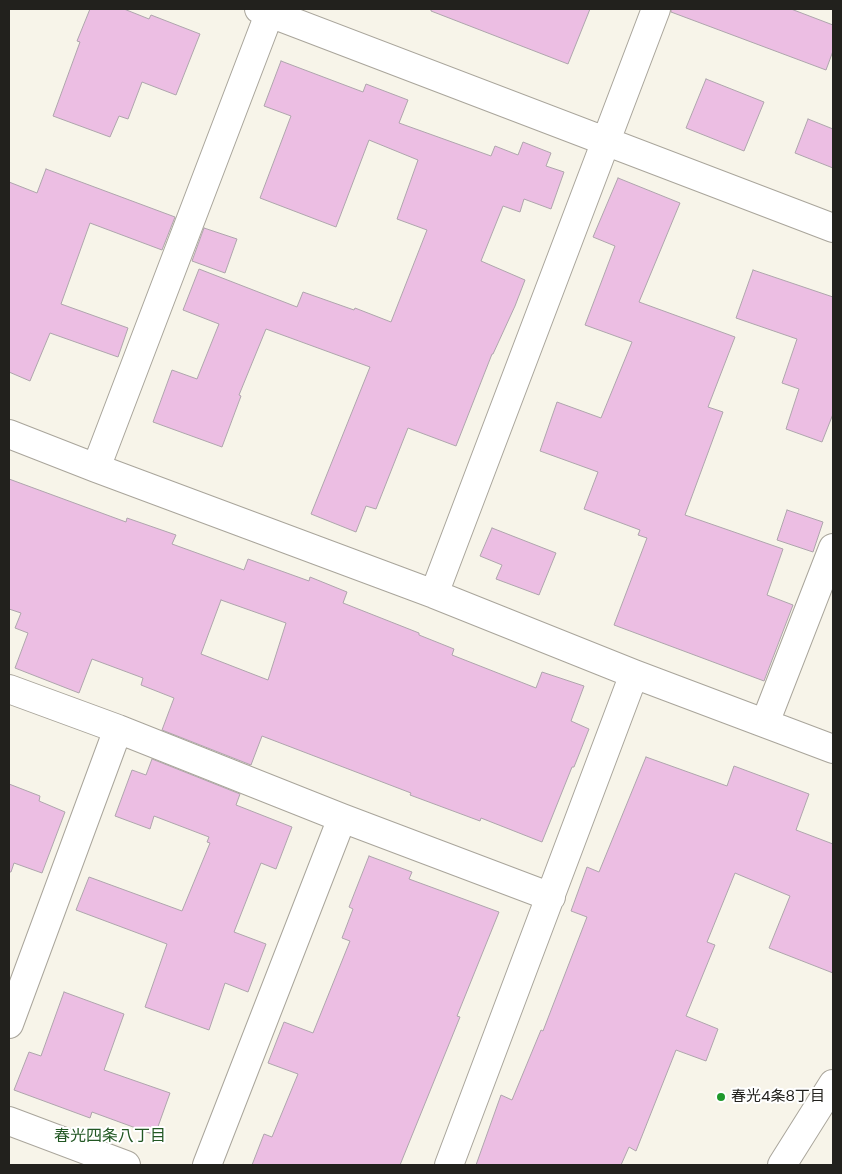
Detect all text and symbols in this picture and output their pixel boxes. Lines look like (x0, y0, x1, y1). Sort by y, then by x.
place label: 春光4条8丁目 (731, 1088, 825, 1106)
marker: 春光4条8丁目 (715, 1091, 727, 1103)
district label: 春光四条八丁目 (54, 1127, 166, 1147)

